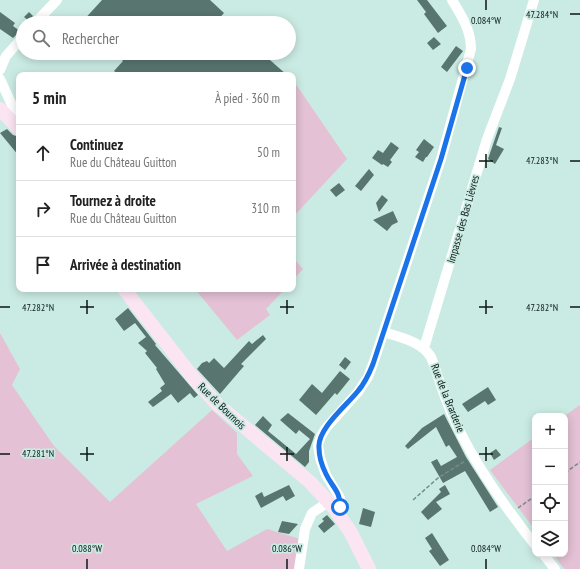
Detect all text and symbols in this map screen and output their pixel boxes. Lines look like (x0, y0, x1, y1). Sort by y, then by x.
text: 47.284°N (526, 8, 558, 21)
text: 0.084°W (471, 14, 501, 27)
search box (16, 16, 296, 60)
icon: search (30, 27, 52, 49)
text: Rechercher (62, 29, 119, 48)
route end (458, 59, 476, 77)
text: 5 min (32, 87, 66, 109)
text: À pied · 360 m (215, 90, 280, 107)
text: Continuez (70, 135, 123, 154)
icon: ahead (32, 142, 54, 164)
text: 50 m (257, 144, 280, 161)
text: Rue du Château Guitton (70, 154, 177, 171)
text: 47.283°N (526, 154, 558, 167)
street label: Impasse des Bas Lièvres (444, 173, 482, 265)
text: Tournez à droite (70, 191, 156, 210)
icon: right (32, 198, 54, 220)
text: 310 m (251, 200, 280, 217)
text: Rue du Château Guitton (70, 210, 177, 227)
icon: arrive (32, 254, 54, 276)
text: Arrivée à destination (70, 255, 181, 274)
text: 47.282°N (22, 301, 54, 314)
text: 47.282°N (526, 301, 558, 314)
street label: Rue de la Brarderie (428, 362, 468, 435)
street label: Rue de Boumois (195, 380, 249, 433)
map controls (532, 413, 568, 557)
button: + (532, 413, 568, 449)
text: 47.281°N (22, 447, 54, 460)
button: − (532, 449, 568, 485)
button: locate (532, 485, 568, 521)
route start (331, 498, 349, 516)
button: layers (532, 521, 568, 557)
text: 0.088°W (72, 542, 102, 555)
text: 0.086°W (272, 542, 302, 555)
text: 0.084°W (471, 542, 501, 555)

